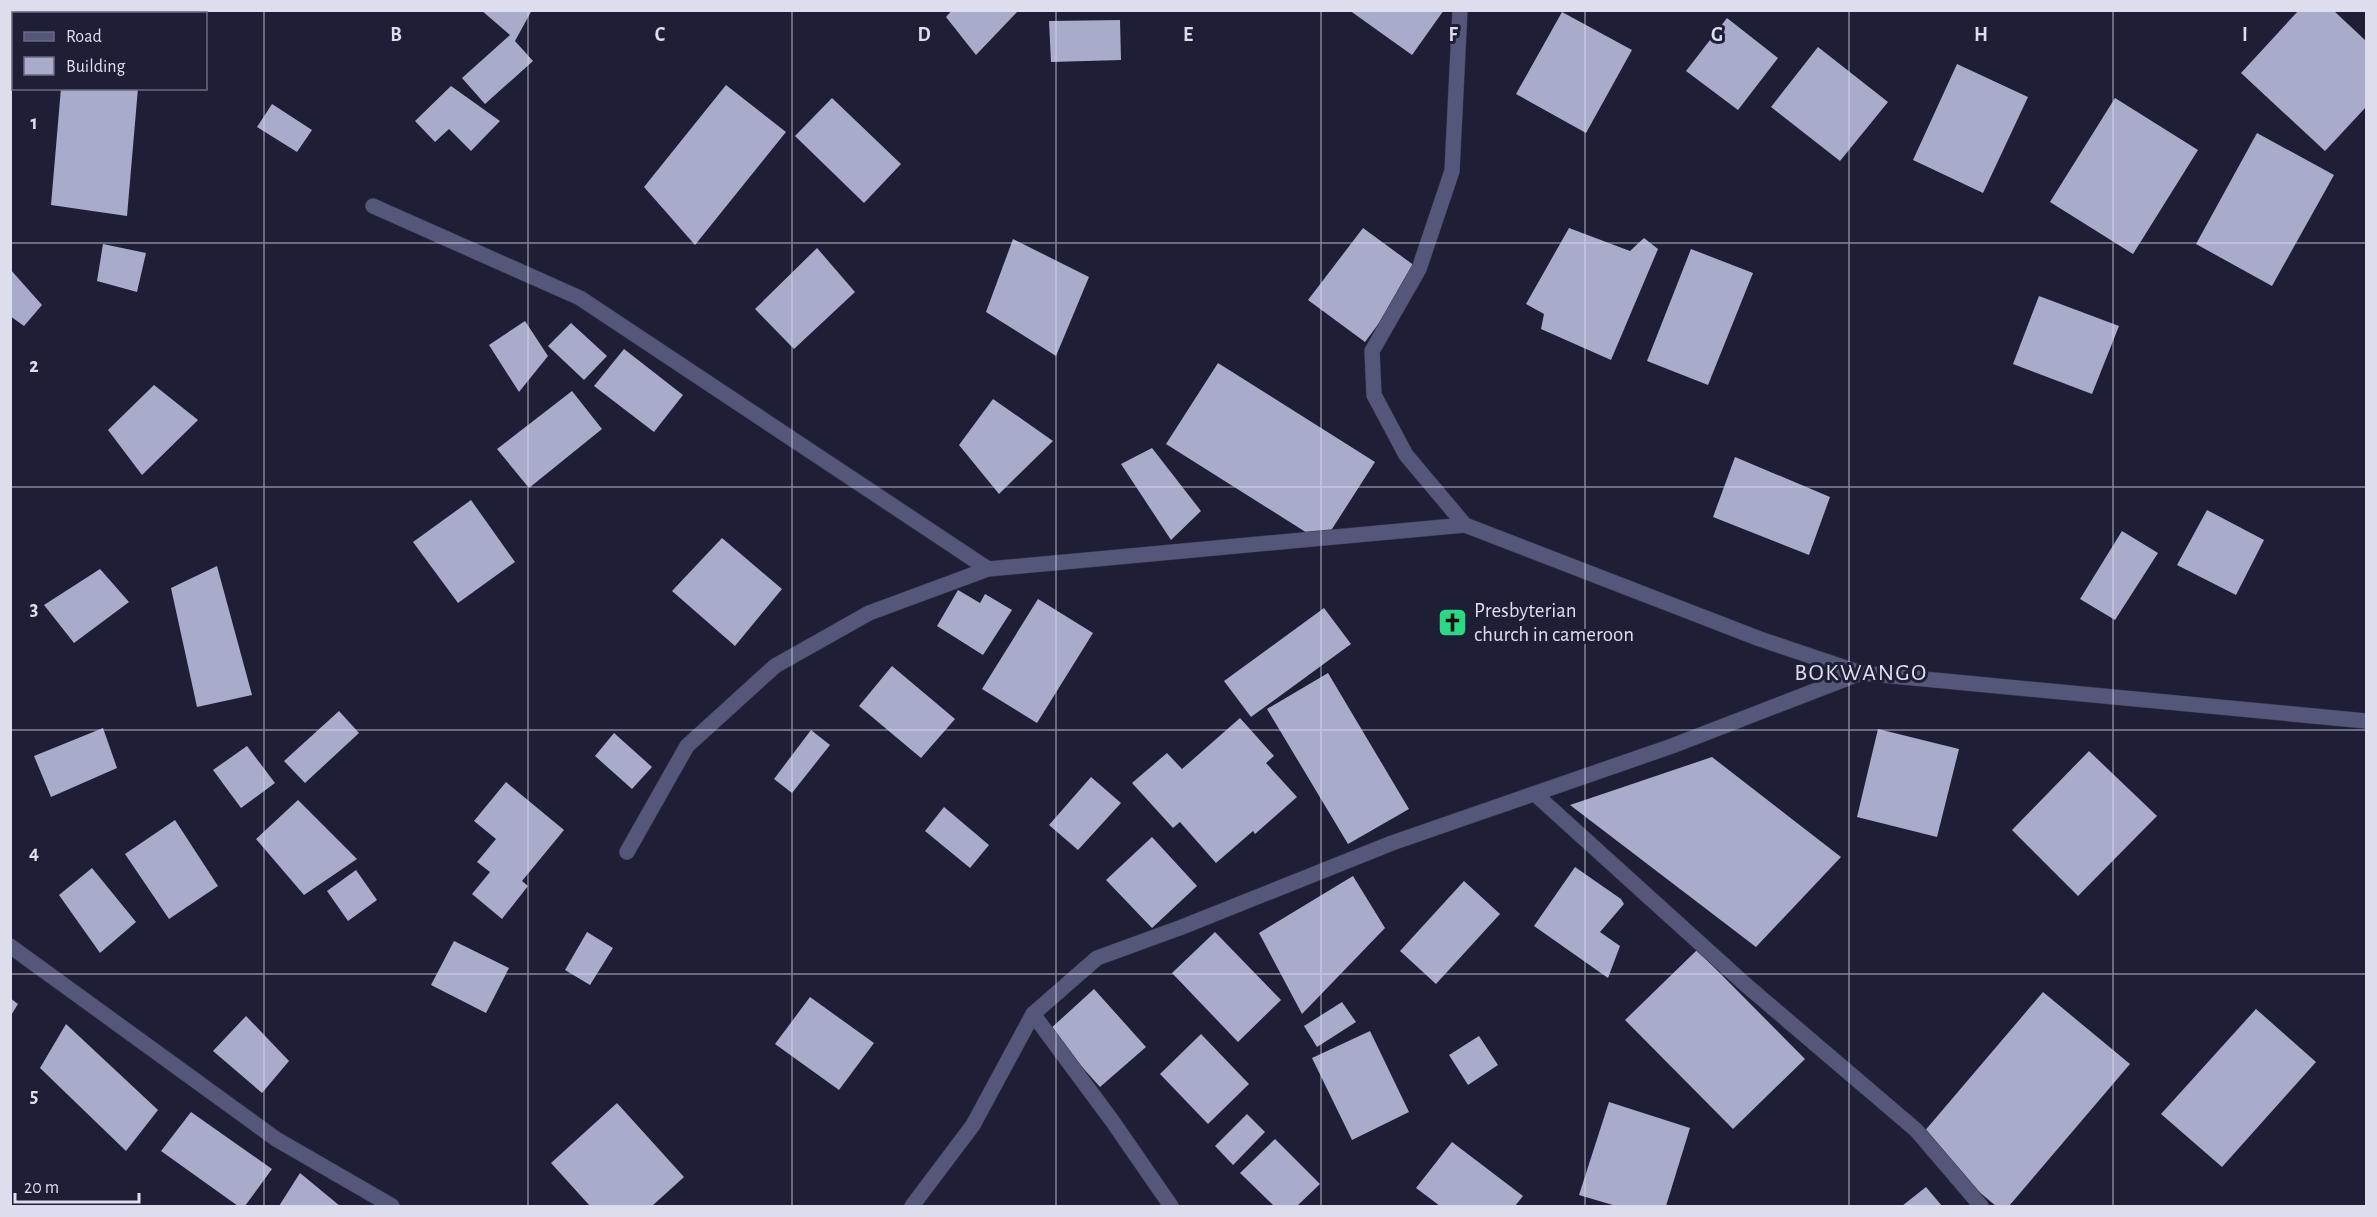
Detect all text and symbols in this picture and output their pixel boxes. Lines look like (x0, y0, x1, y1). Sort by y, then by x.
legend (12, 12, 207, 90)
text: B (390, 25, 402, 45)
text: C (655, 25, 666, 45)
text: D (917, 25, 931, 45)
text: E (1183, 25, 1193, 45)
text: F (1448, 25, 1458, 45)
text: G (1711, 25, 1723, 45)
text: H (1974, 25, 1988, 45)
text: I (2242, 25, 2248, 45)
text: Road (66, 28, 102, 46)
text: Building (66, 58, 126, 76)
text: 1 (30, 113, 38, 133)
text: 2 (29, 356, 39, 376)
text: 3 (30, 599, 38, 619)
place label: Presbyterian church in cameroon (1474, 600, 1634, 645)
church icon: Presbyterian church in cameroon (1437, 606, 1469, 638)
district label: BOKWANGO (1794, 661, 1928, 685)
text: 4 (29, 843, 39, 863)
text: 5 (30, 1086, 38, 1106)
scale bar (15, 1166, 140, 1204)
text: 20 m (24, 1179, 59, 1197)

